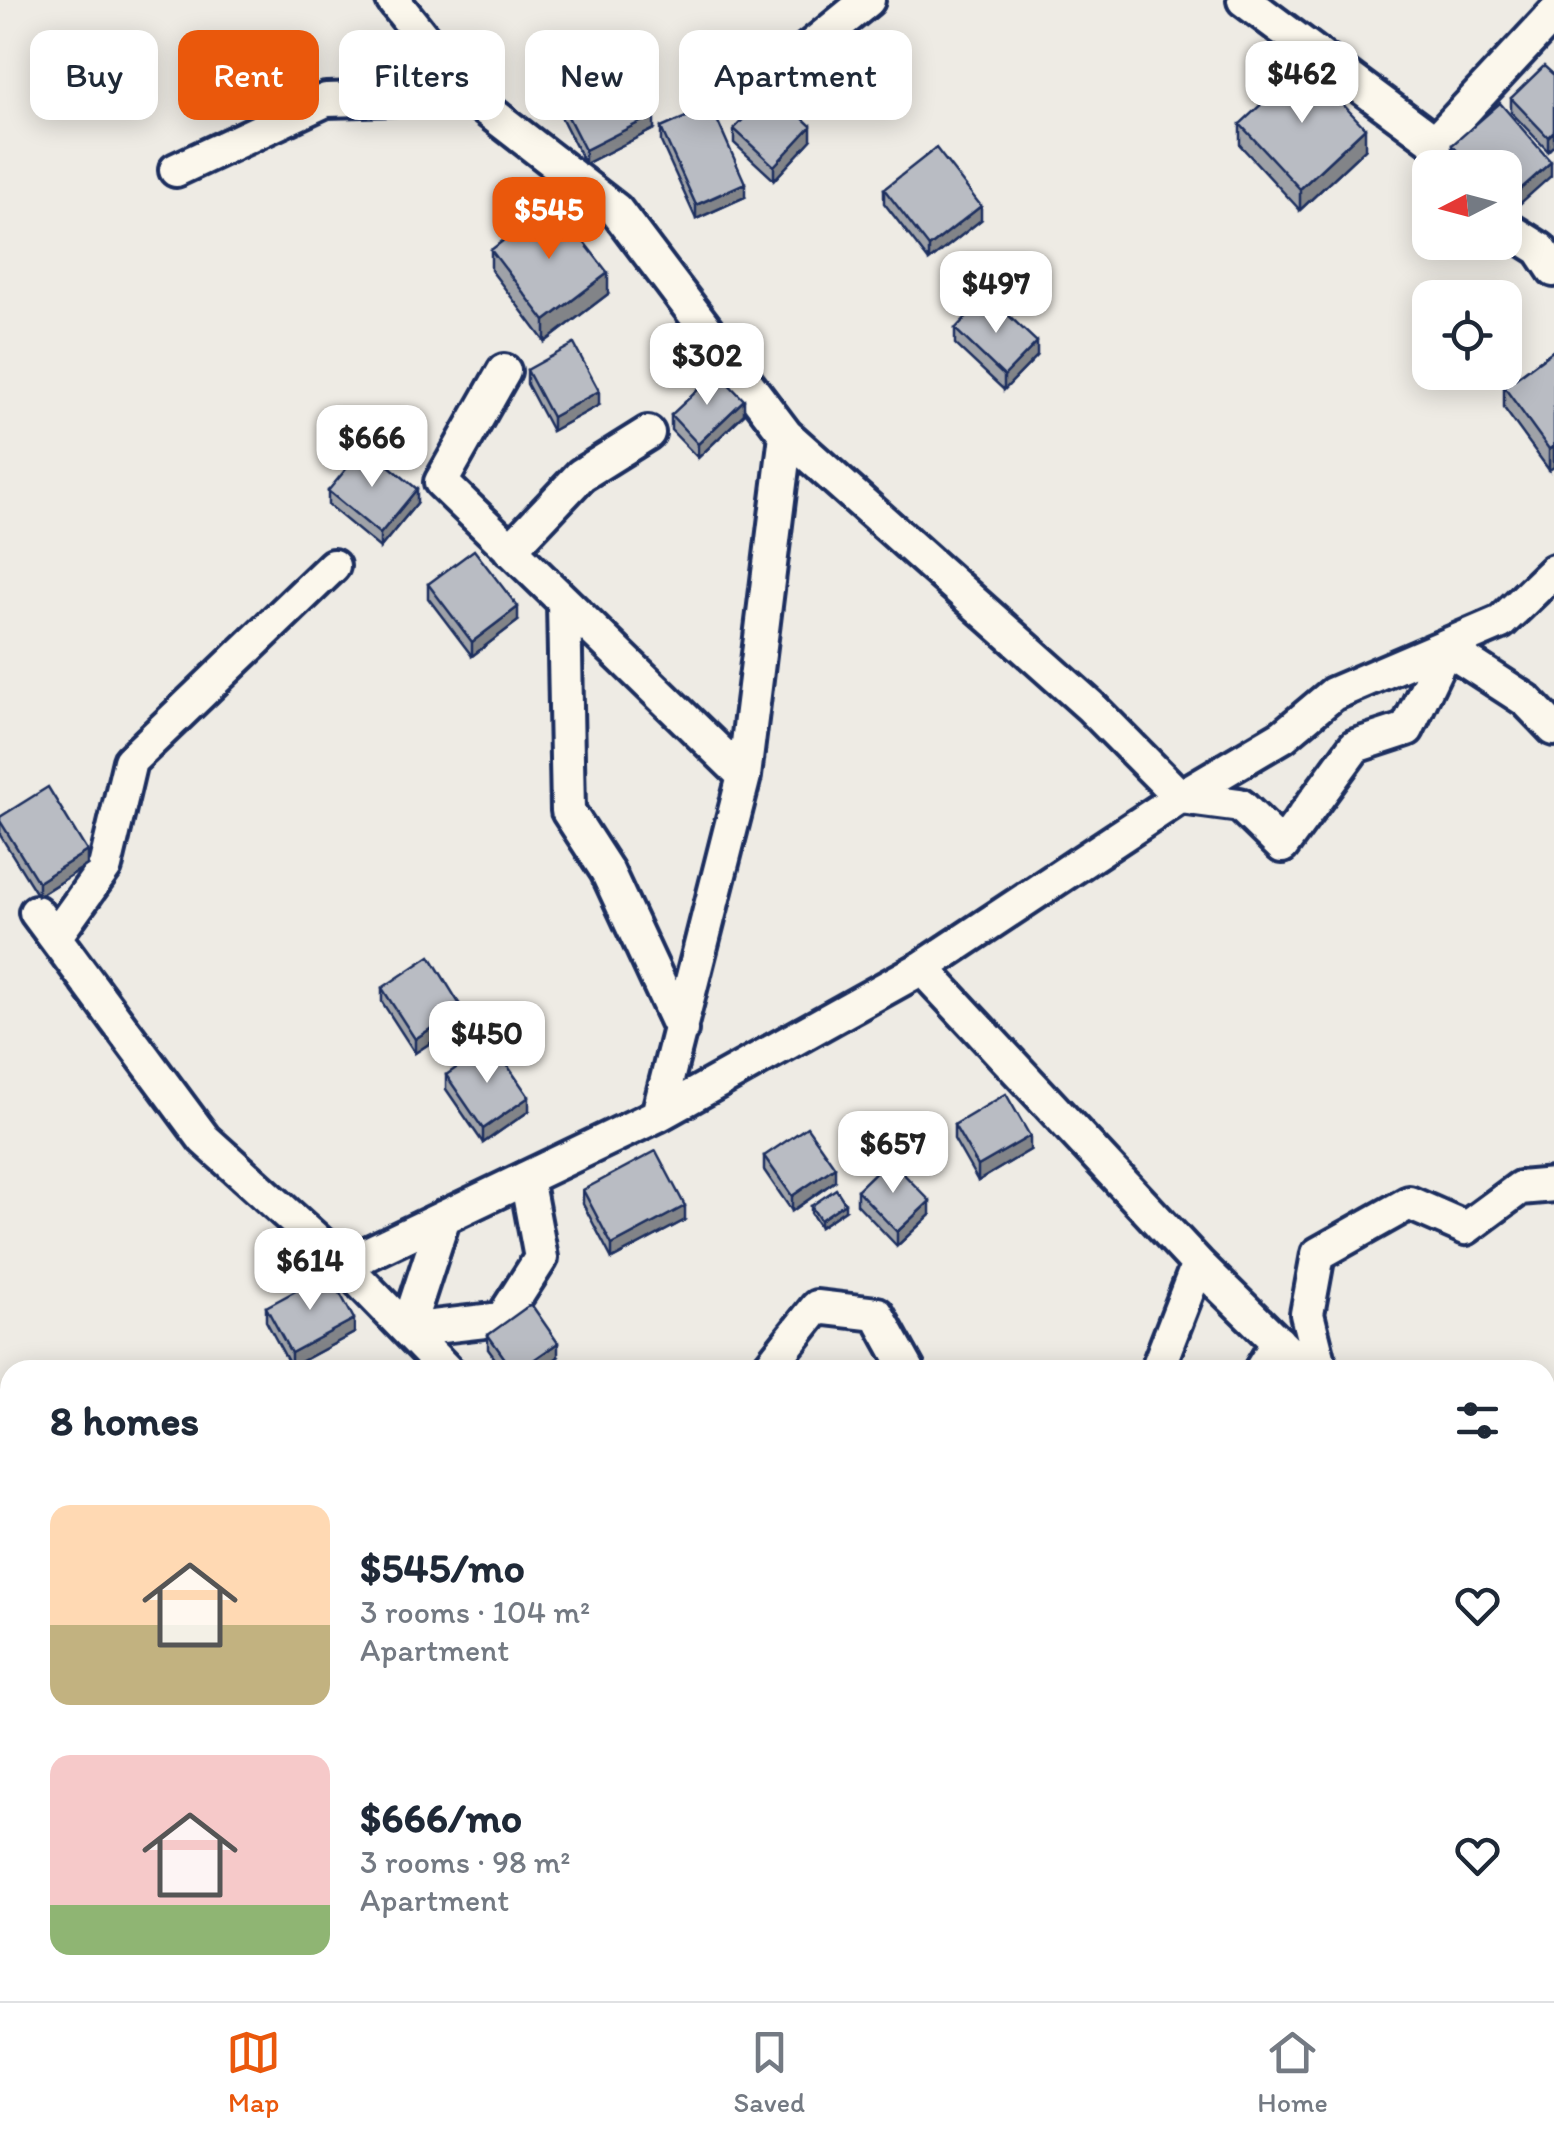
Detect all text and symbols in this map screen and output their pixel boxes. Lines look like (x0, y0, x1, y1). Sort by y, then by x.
chip: Buy (30, 30, 158, 120)
chip: Rent (178, 30, 319, 120)
chip: Filters (339, 30, 505, 120)
chip: New (525, 30, 659, 120)
chip: Apartment (679, 30, 912, 120)
pin: $462 (1243, 41, 1361, 126)
text: $462 (1267, 54, 1337, 92)
north arrow (1412, 150, 1522, 260)
map controls (1412, 150, 1522, 390)
pin: $545 (490, 177, 608, 262)
text: $545 (514, 190, 584, 228)
pin: $497 (937, 251, 1055, 336)
text: $497 (962, 264, 1030, 302)
button: locate (1412, 280, 1522, 390)
pin: $302 (648, 323, 766, 408)
text: $302 (672, 336, 742, 374)
pin: $666 (313, 405, 431, 490)
text: $666 (338, 418, 406, 456)
pin: $450 (428, 1001, 546, 1086)
text: $450 (451, 1014, 523, 1052)
pin: $657 (834, 1111, 952, 1196)
text: $657 (860, 1124, 926, 1162)
pin: $614 (251, 1228, 369, 1313)
text: $614 (276, 1241, 344, 1279)
icon: filters (1450, 1393, 1505, 1448)
text: 8 homes (50, 1395, 199, 1446)
text: $545/mo (360, 1542, 525, 1593)
icon: home (130, 1545, 250, 1665)
icon: heart (1450, 1578, 1505, 1633)
text: 3 rooms · 104 m² (360, 1593, 590, 1631)
text: Apartment (360, 1631, 509, 1669)
text: $666/mo (360, 1792, 522, 1843)
icon: home (130, 1795, 250, 1915)
icon: heart (1450, 1828, 1505, 1883)
text: 3 rooms · 98 m² (360, 1843, 571, 1881)
text: Apartment (360, 1881, 509, 1919)
tab: Map (226, 2025, 281, 2119)
tab: Saved (733, 2025, 805, 2119)
tab: Home (1257, 2025, 1328, 2119)

